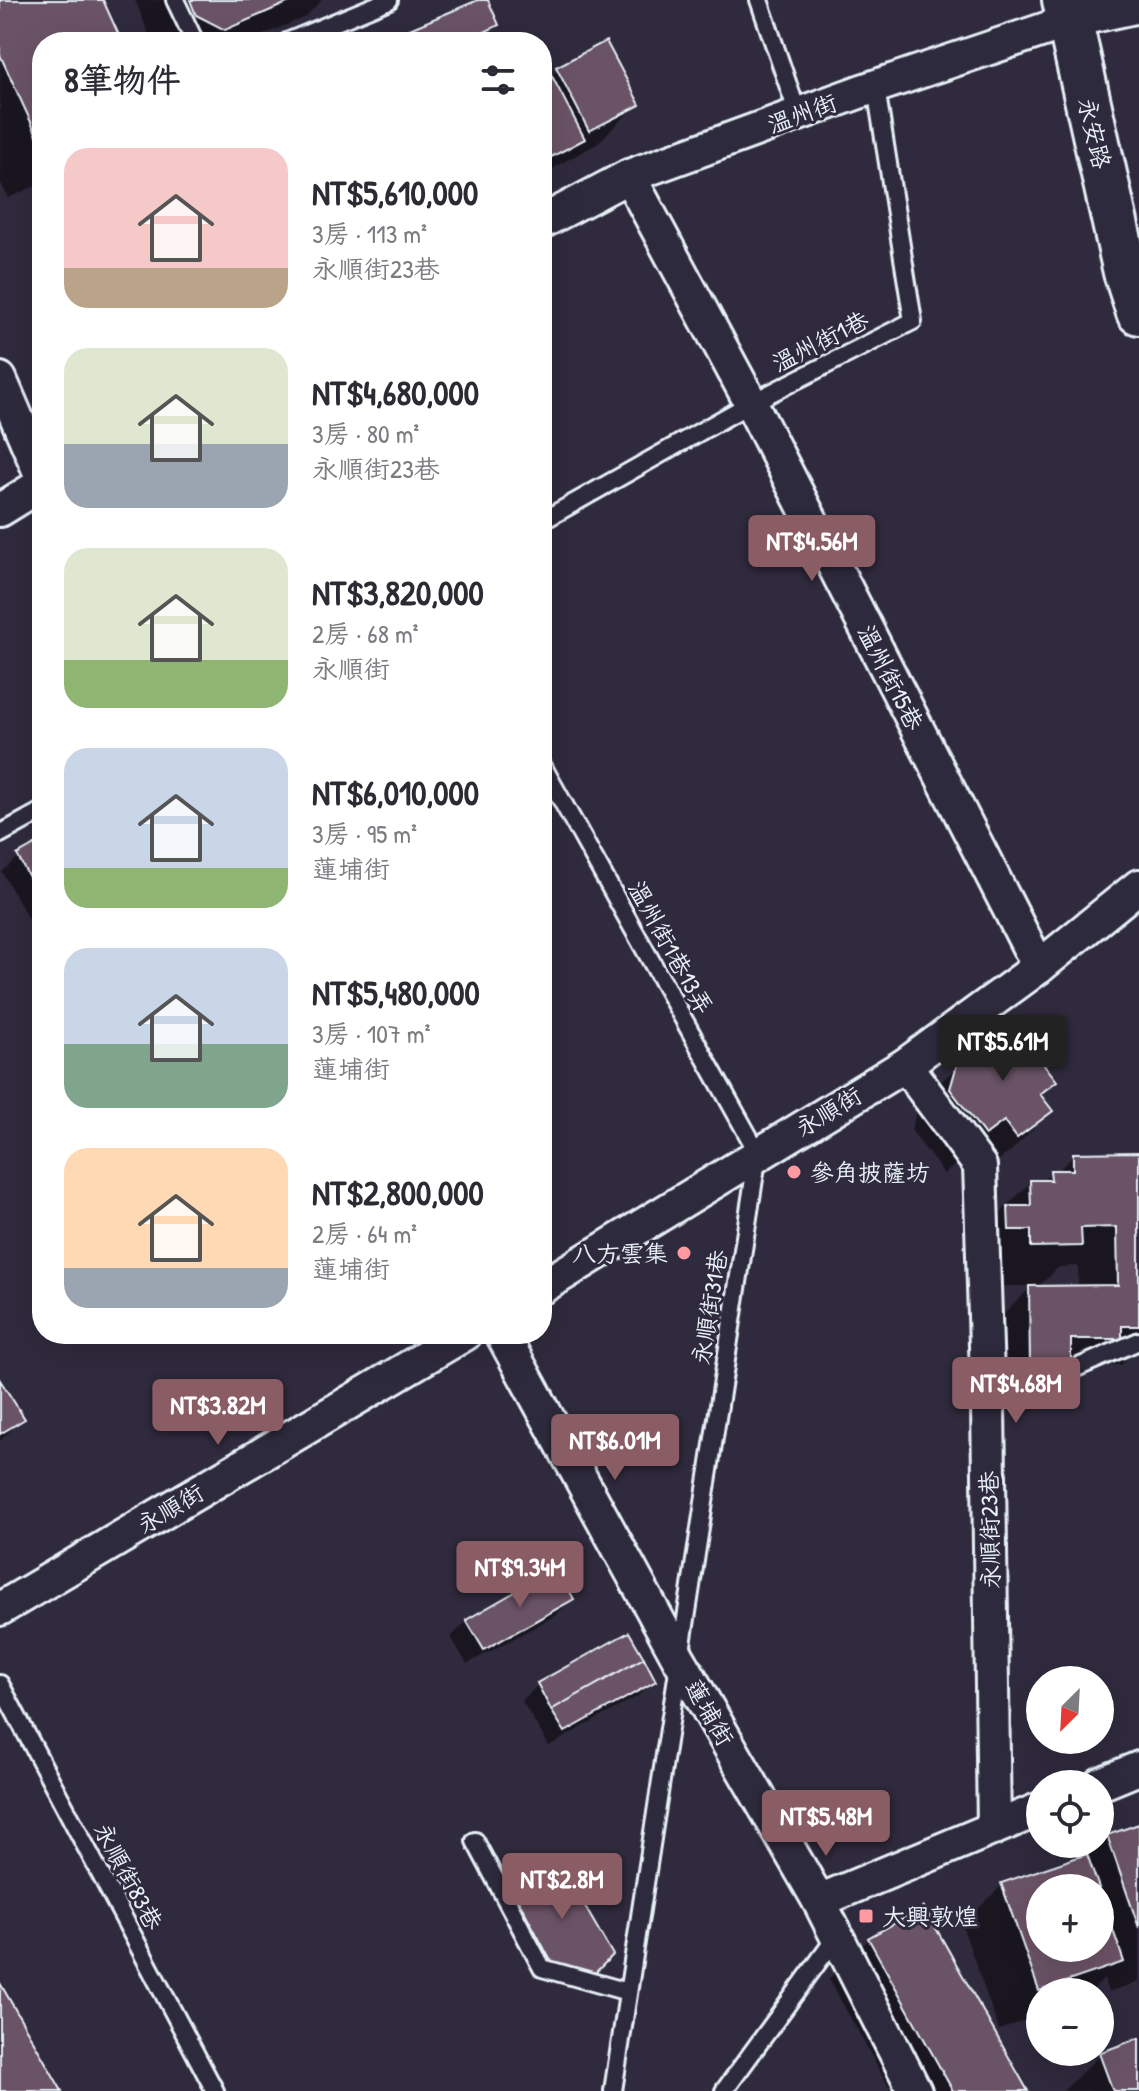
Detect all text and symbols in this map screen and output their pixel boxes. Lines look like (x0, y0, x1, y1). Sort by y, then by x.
text: 8筆物件 (64, 57, 181, 103)
icon: filters (476, 58, 520, 102)
street label: 溫州街 (763, 86, 841, 140)
street label: 永安路 (1071, 94, 1119, 172)
text: NT$5,610,000 (312, 170, 478, 216)
icon: home (128, 180, 224, 276)
text: 3房 · 113 m² (312, 216, 427, 251)
text: 永順街23巷 (312, 251, 440, 286)
street label: 溫州街1巷 (766, 303, 874, 379)
text: NT$4,680,000 (312, 370, 479, 416)
icon: home (128, 380, 224, 476)
text: 3房 · 80 m² (312, 416, 419, 451)
text: 永順街23巷 (312, 451, 440, 486)
pin: NT$4.56M (729, 515, 895, 583)
text: NT$4.56M (766, 523, 858, 558)
text: NT$3,820,000 (312, 570, 484, 616)
icon: home (128, 580, 224, 676)
text: 2房 · 68 m² (312, 616, 419, 651)
street label: 溫州街15巷 (851, 619, 931, 735)
text: 永順街 (312, 651, 390, 686)
text: NT$6,010,000 (312, 770, 479, 816)
icon: home (128, 780, 224, 876)
text: 3房 · 95 m² (312, 816, 417, 851)
text: 蓮埔街 (312, 851, 390, 886)
street label: 溫州街1巷13弄 (621, 874, 721, 1020)
text: NT$5,480,000 (312, 970, 480, 1016)
icon: home (128, 980, 224, 1076)
pin: NT$5.61M (920, 1015, 1086, 1083)
text: 3房 · 107 m² (312, 1016, 430, 1051)
text: NT$5.61M (957, 1023, 1049, 1058)
text: 蓮埔街 (312, 1051, 390, 1086)
street label: 永順街 (789, 1079, 867, 1143)
place label: 參角披薩坊 (810, 1156, 930, 1188)
marker: 參角披薩坊 (785, 1163, 803, 1181)
text: NT$2,800,000 (312, 1170, 484, 1216)
icon: home (128, 1180, 224, 1276)
text: 2房 · 64 m² (312, 1216, 417, 1251)
place label: 八方雲集 (572, 1237, 668, 1269)
marker: 八方雲集 (675, 1244, 693, 1262)
street label: 永順街31巷 (684, 1247, 734, 1367)
text: 蓮埔街 (312, 1251, 390, 1286)
pin: NT$4.68M (933, 1357, 1099, 1425)
text: NT$4.68M (970, 1365, 1062, 1400)
pin: NT$3.82M (135, 1379, 301, 1447)
text: NT$3.82M (170, 1387, 266, 1422)
pin: NT$6.01M (532, 1414, 698, 1482)
text: NT$6.01M (569, 1422, 661, 1457)
street label: 永順街23巷 (972, 1471, 1006, 1589)
street label: 永順街 (131, 1476, 209, 1540)
pin: NT$9.34M (437, 1541, 603, 1609)
text: NT$9.34M (474, 1549, 566, 1584)
north arrow (1026, 1666, 1114, 1754)
map controls (1026, 1666, 1114, 2066)
street label: 蓮埔街 (678, 1673, 742, 1751)
button: locate (1026, 1770, 1114, 1858)
pin: NT$5.48M (743, 1790, 909, 1858)
text: NT$5.48M (780, 1798, 872, 1833)
street label: 永順街83巷 (87, 1817, 171, 1935)
pin: NT$2.8M (488, 1853, 636, 1921)
text: NT$2.8M (520, 1861, 604, 1896)
button: + (1026, 1874, 1114, 1962)
place label: 大興敦煌 (882, 1900, 978, 1932)
marker: 大興敦煌 (857, 1907, 875, 1925)
button: − (1026, 1978, 1114, 2066)

